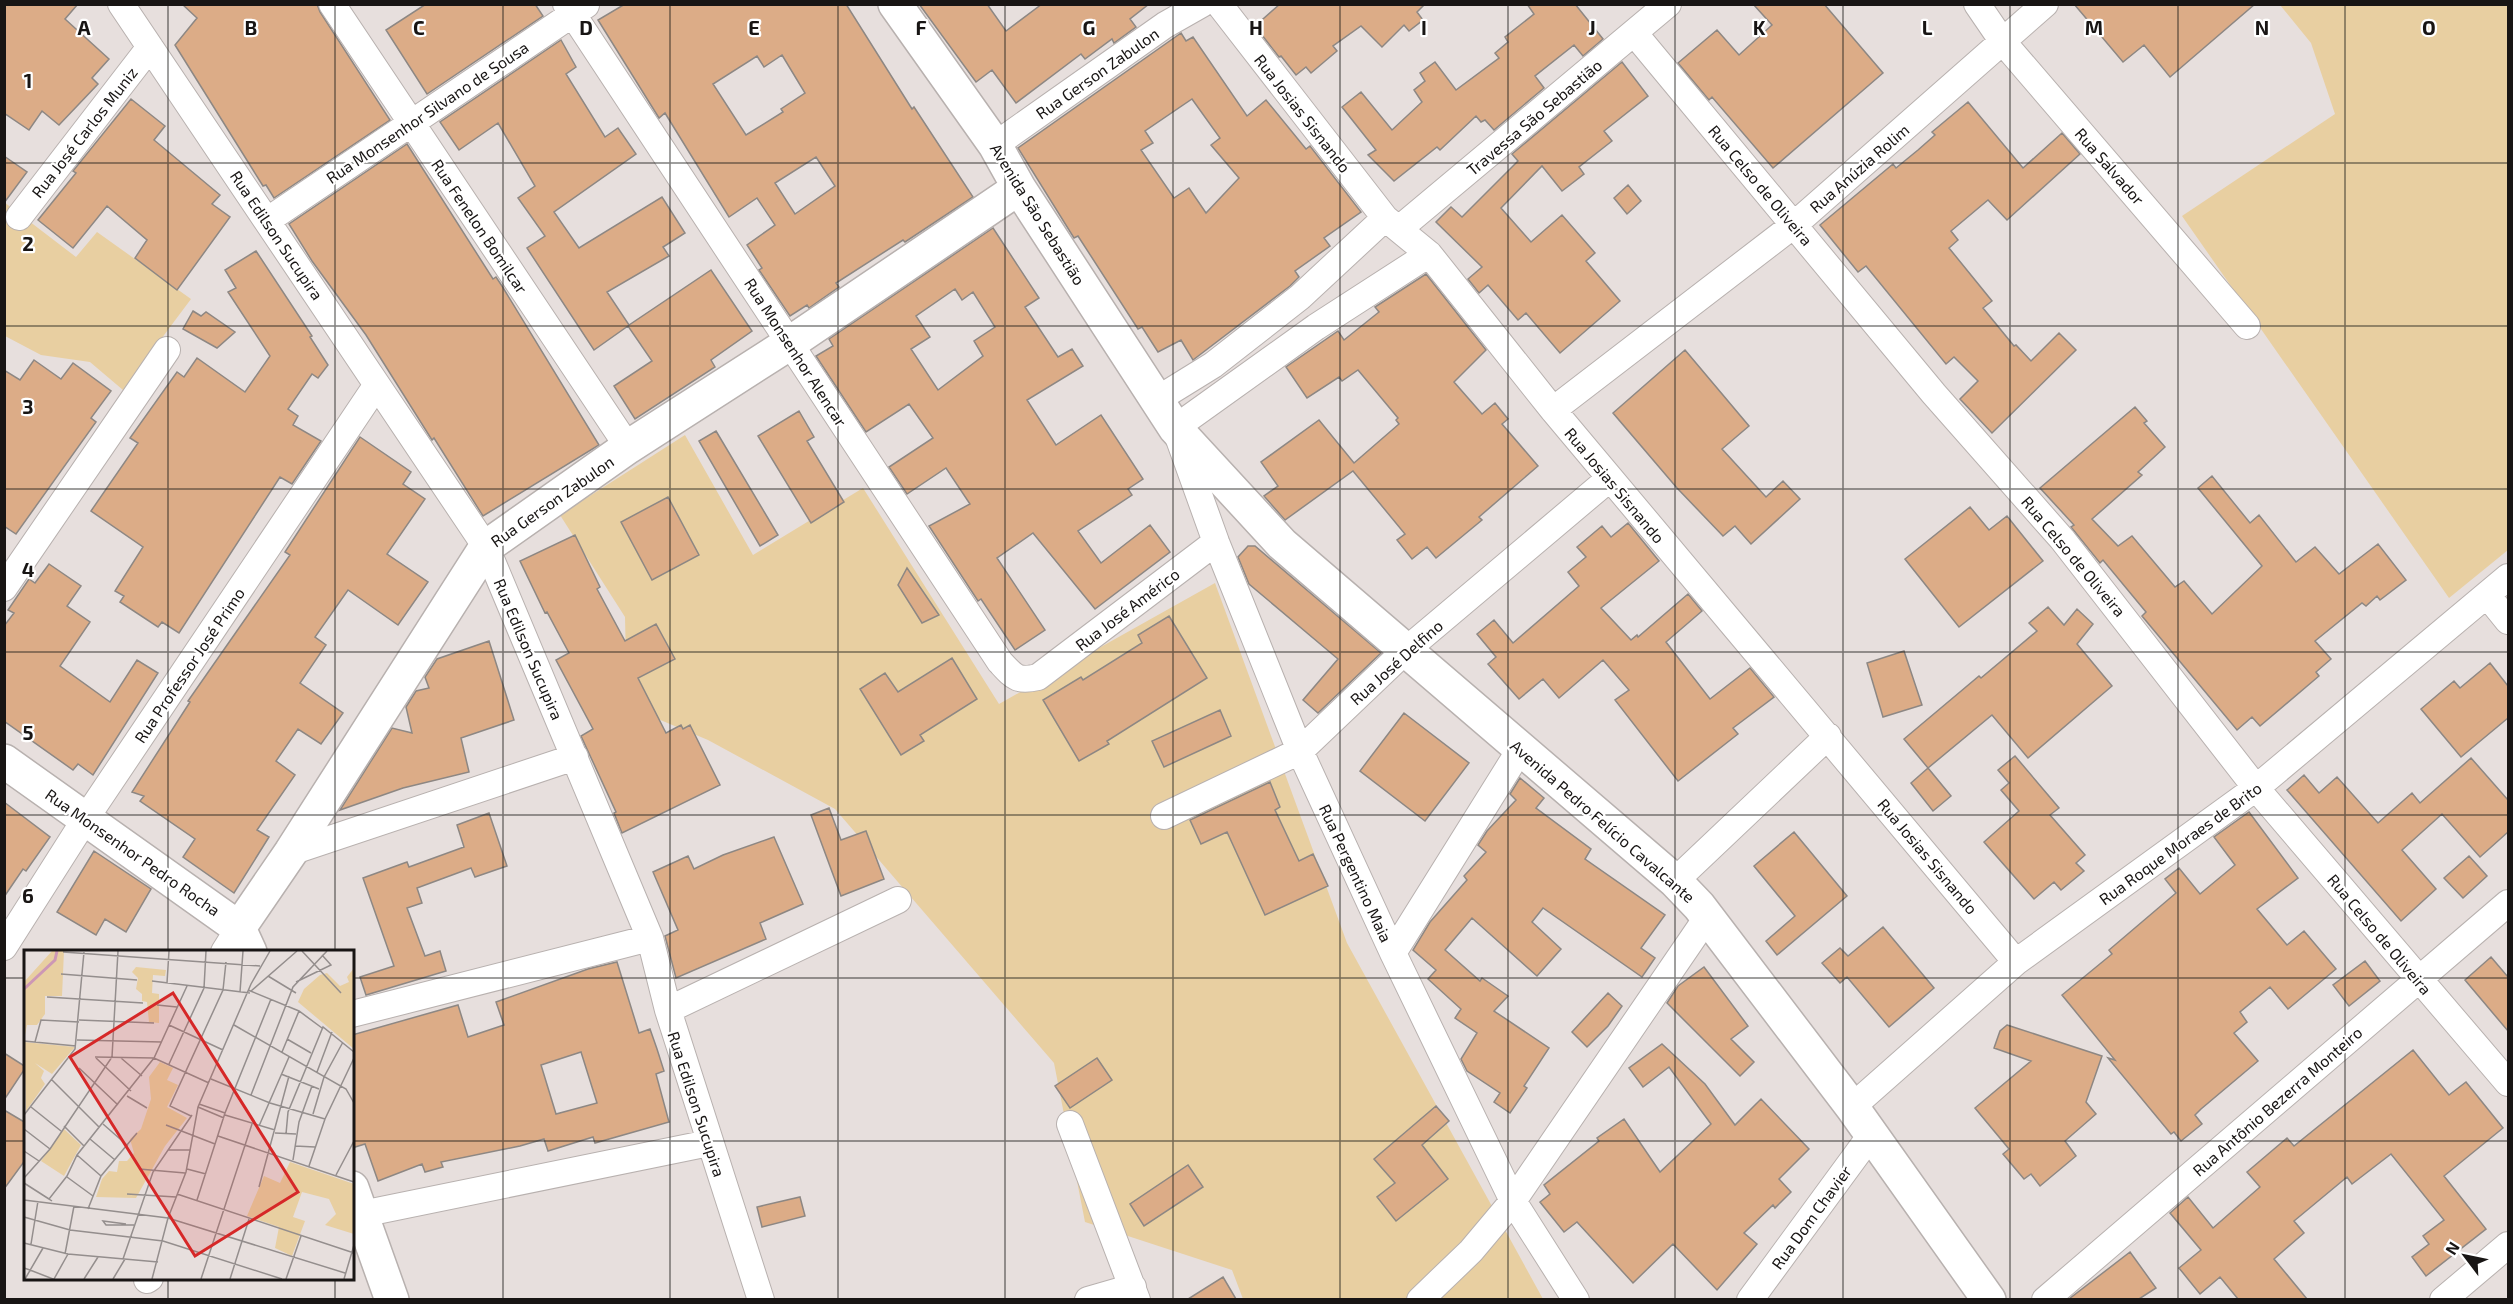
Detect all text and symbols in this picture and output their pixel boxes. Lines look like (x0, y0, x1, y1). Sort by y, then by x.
text: A (77, 15, 91, 39)
text: B (245, 15, 257, 39)
text: C (413, 15, 425, 39)
text: D (579, 15, 593, 39)
text: E (748, 15, 760, 39)
text: F (915, 15, 927, 39)
text: H (1249, 15, 1263, 39)
text: I (1421, 15, 1427, 39)
text: J (1588, 15, 1596, 39)
text: K (1753, 15, 1766, 39)
text: L (1922, 15, 1933, 39)
text: M (2085, 15, 2103, 39)
text: N (2255, 15, 2269, 39)
text: O (2422, 15, 2436, 39)
street label: Rua Gerson Zabulon (1032, 23, 1162, 123)
street label: Rua Monsenhor Silvano de Sousa (322, 37, 532, 187)
street label: Rua Josias Sisnando (1251, 50, 1355, 176)
street label: Travessa São Sebastião (1463, 55, 1605, 179)
street label: Rua José Carlos Muniz (27, 63, 141, 201)
text: 1 (24, 68, 32, 92)
street label: Rua Anúzia Rolim (1805, 120, 1913, 216)
street label: Rua Celso de Oliveira (1705, 121, 1817, 249)
street label: Rua Salvador (2072, 124, 2149, 209)
street label: Avenida São Sebastião (987, 140, 1089, 288)
street label: Rua Fenelon Bomilcar (428, 155, 532, 297)
street label: Rua Edilson Sucupira (227, 167, 327, 303)
text: 2 (22, 231, 34, 255)
street label: Rua Monsenhor Alencar (741, 274, 851, 430)
text: 3 (22, 394, 34, 418)
street label: Rua Josias Sisnando (1561, 423, 1669, 547)
street label: Rua Gerson Zabulon (487, 451, 617, 551)
street label: Rua Celso de Oliveira (2018, 492, 2130, 620)
text: 4 (22, 557, 35, 581)
street label: Rua José Américo (1071, 564, 1183, 654)
street label: Rua Edilson Sucupira (491, 575, 567, 723)
street label: Rua Professor José Primo (130, 584, 248, 746)
street label: Rua José Delfino (1346, 616, 1446, 708)
text: 5 (22, 720, 34, 744)
street label: Avenida Pedro Felício Cavalcante (1507, 736, 1699, 906)
street label: Rua Roque Moraes de Brito (2095, 778, 2265, 908)
street label: Rua Monsenhor Pedro Rocha (42, 784, 224, 920)
street label: Rua Josias Sisnando (1874, 794, 1982, 918)
street label: Rua Pergentino Maia (1316, 801, 1396, 945)
street label: Rua Celso de Oliveira (2324, 870, 2436, 998)
text: 6 (22, 883, 34, 907)
inset map (24, 950, 354, 1280)
street label: Rua Antônio Bezerra Monteiro (2188, 1022, 2366, 1180)
street label: Rua Edilson Sucupira (665, 1029, 729, 1179)
street label: Rua Dom Chavier (1767, 1161, 1855, 1272)
north arrow (2435, 1226, 2495, 1286)
text: N (2441, 1238, 2463, 1258)

